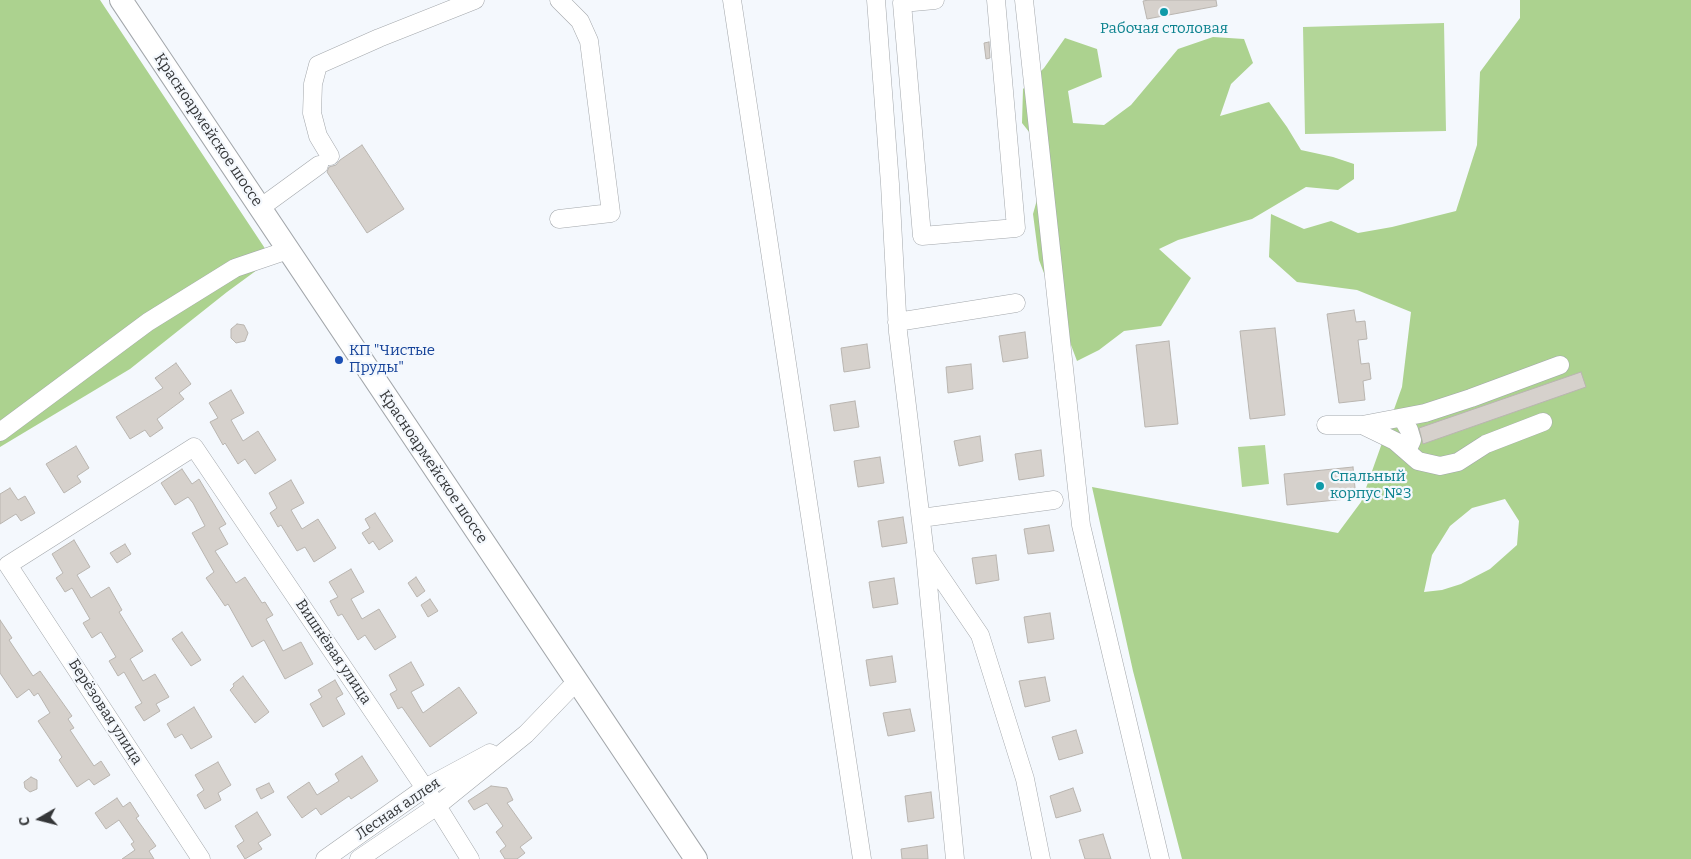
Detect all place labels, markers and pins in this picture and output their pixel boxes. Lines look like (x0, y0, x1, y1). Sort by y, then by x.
marker: Рабочая столовая (1158, 6, 1170, 18)
place label: Рабочая столовая (1100, 20, 1228, 38)
place label: КП "Чистые Пруды" (349, 342, 435, 377)
marker: КП "Чистые Пруды" (333, 354, 345, 366)
place label: Спальный корпус №3 (1330, 468, 1411, 503)
marker: Спальный корпус №3 (1314, 480, 1326, 492)

